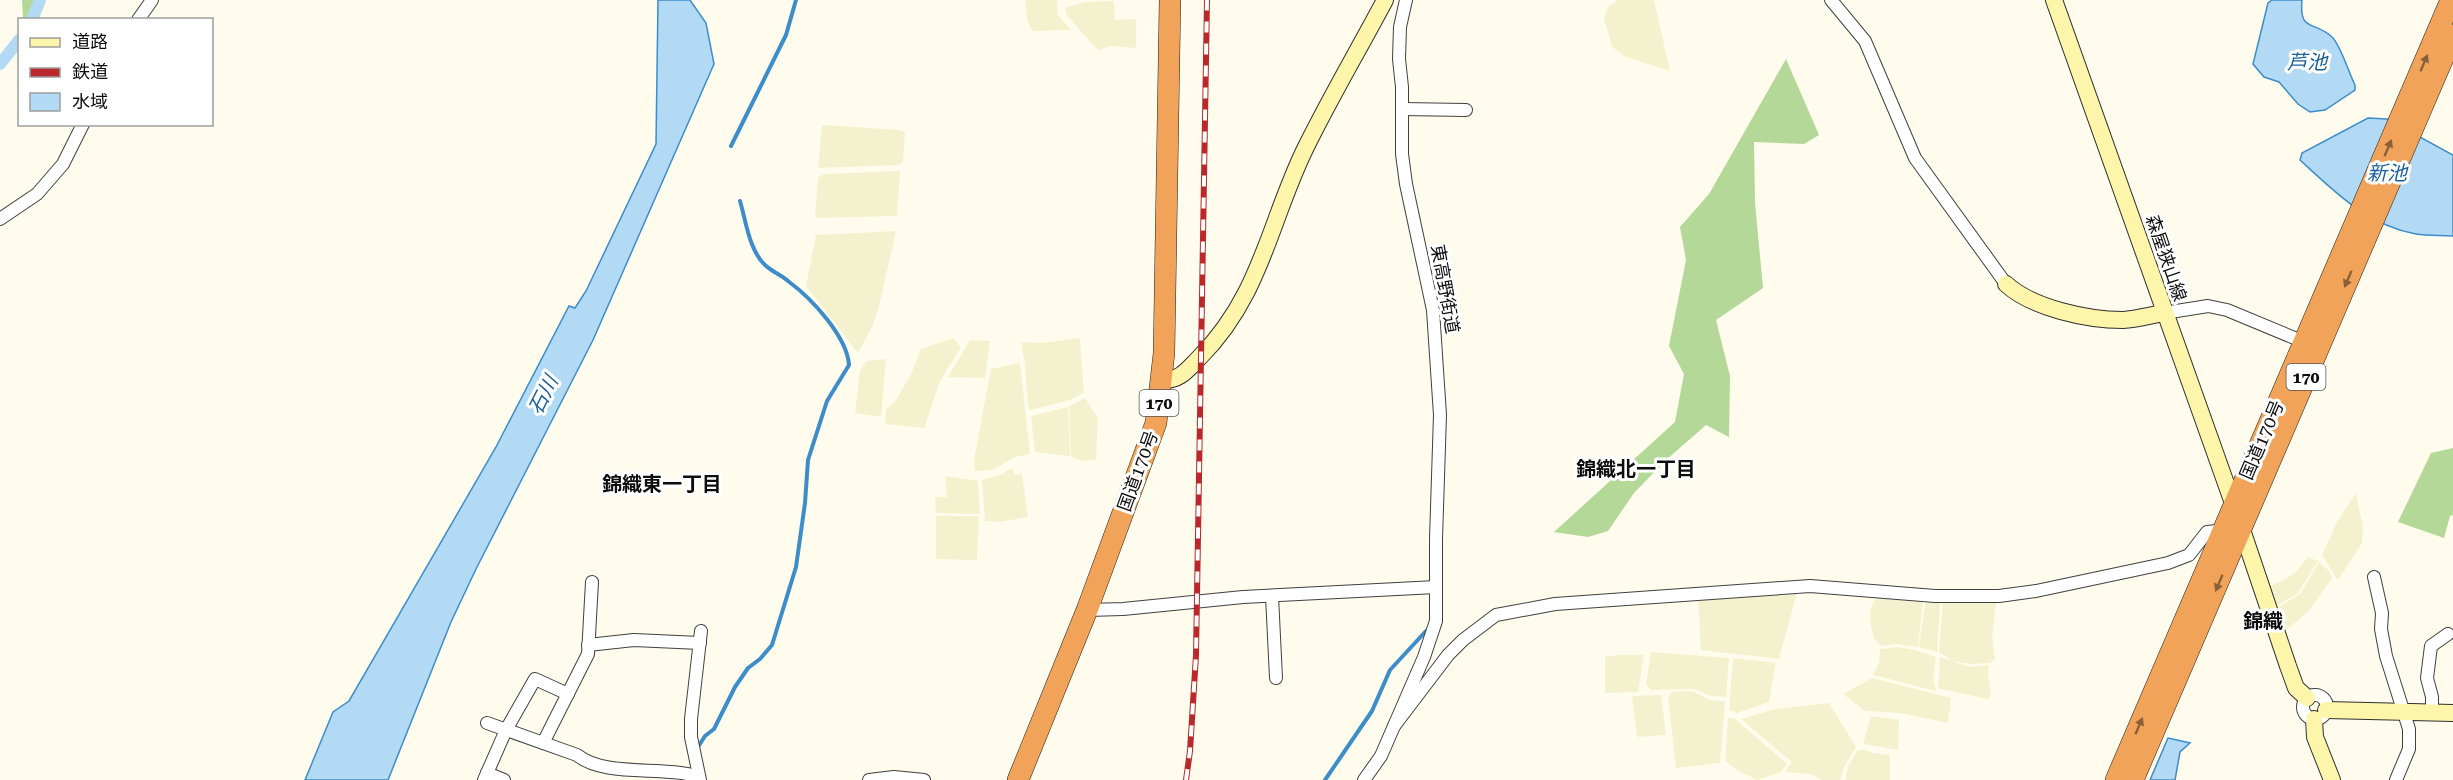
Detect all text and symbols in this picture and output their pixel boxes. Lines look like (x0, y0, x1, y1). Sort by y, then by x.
legend (18, 18, 213, 126)
text: 道路 (72, 31, 108, 52)
water label: 芦池 (2287, 50, 2329, 74)
one-way arrow (2420, 54, 2430, 72)
text: 鉄道 (72, 61, 108, 82)
text: 水域 (72, 91, 108, 112)
one-way arrow (2383, 140, 2392, 157)
water label: 新池 (2367, 161, 2409, 185)
street label: 森屋狭山線 (2142, 212, 2191, 304)
street label: 東高野街道 (1427, 243, 1464, 335)
one-way arrow (2343, 270, 2353, 288)
road number: 170 (2286, 364, 2326, 390)
water label: 石川 (523, 370, 564, 418)
road number: 170 (1140, 390, 1178, 416)
street label: 国道170号 (2235, 397, 2288, 483)
street label: 国道170号 (1113, 428, 1162, 514)
district label: 錦織北一丁目 (1576, 457, 1696, 481)
district label: 錦織東一丁目 (602, 472, 722, 496)
one-way arrow (2214, 574, 2223, 592)
district label: 錦織 (2243, 609, 2283, 633)
one-way arrow (2134, 717, 2144, 735)

